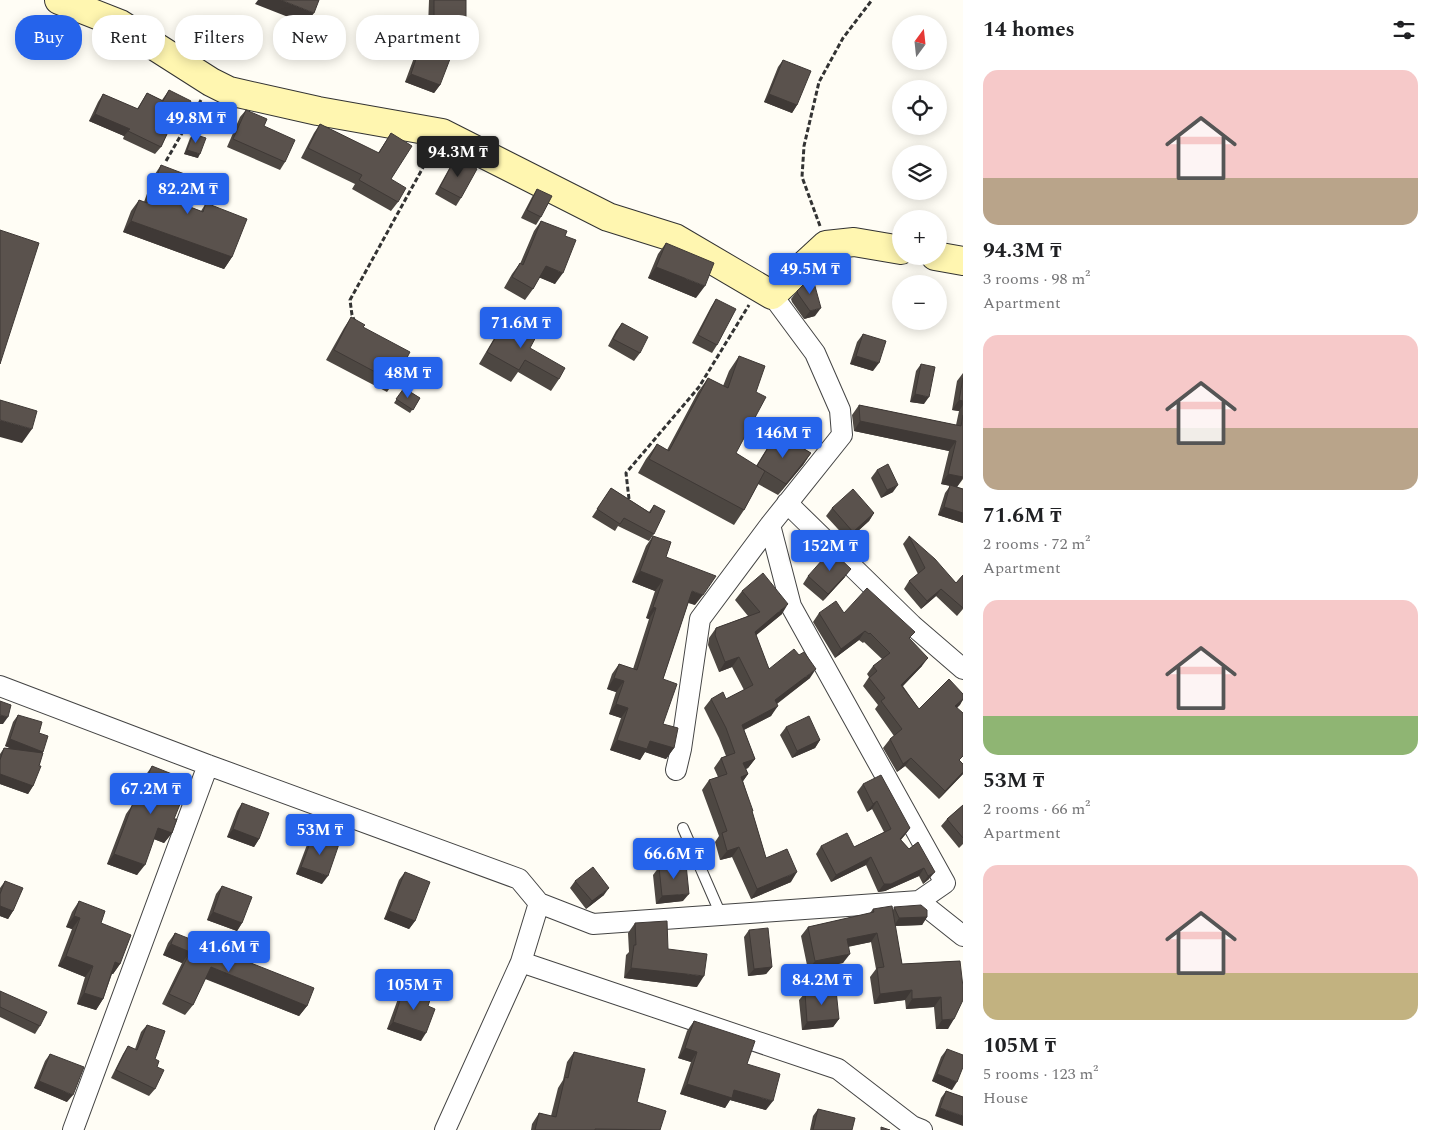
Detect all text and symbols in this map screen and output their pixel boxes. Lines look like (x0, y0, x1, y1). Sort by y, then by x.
text: 14 homes (983, 14, 1075, 46)
chip: Buy (15, 15, 82, 60)
chip: Rent (92, 15, 165, 60)
chip: Filters (175, 15, 263, 60)
chip: New (273, 15, 346, 60)
chip: Apartment (356, 15, 479, 60)
north arrow (892, 15, 948, 70)
map controls (892, 15, 947, 330)
icon: filters (1390, 16, 1418, 44)
button: locate (892, 80, 947, 135)
pin: 49.8M ₸ (150, 102, 242, 144)
icon: home (1156, 103, 1246, 193)
text: 49.8M ₸ (166, 106, 226, 130)
pin: 94.3M ₸ (412, 136, 504, 178)
text: 94.3M ₸ (428, 140, 488, 164)
button: layers (892, 145, 947, 200)
pin: 82.2M ₸ (142, 172, 234, 215)
text: 82.2M ₸ (158, 177, 218, 201)
button: + (892, 210, 947, 265)
text: 94.3M ₸ (983, 235, 1062, 267)
pin: 49.5M ₸ (764, 252, 856, 295)
text: 49.5M ₸ (780, 257, 840, 281)
text: 3 rooms · 98 m² (983, 267, 1090, 291)
button: − (892, 275, 947, 330)
text: Apartment (983, 291, 1061, 315)
pin: 71.6M ₸ (475, 306, 567, 349)
text: 71.6M ₸ (491, 311, 551, 335)
pin: 48M ₸ (373, 356, 443, 399)
text: 48M ₸ (385, 361, 431, 385)
icon: home (1156, 368, 1246, 458)
pin: 146M ₸ (742, 416, 824, 459)
text: 146M ₸ (755, 421, 811, 445)
text: 71.6M ₸ (983, 500, 1062, 532)
pin: 152M ₸ (789, 530, 871, 572)
text: 2 rooms · 72 m² (983, 532, 1090, 556)
text: 152M ₸ (802, 534, 858, 558)
text: Apartment (983, 556, 1061, 580)
icon: home (1156, 633, 1246, 723)
text: 53M ₸ (983, 765, 1045, 797)
pin: 67.2M ₸ (105, 772, 197, 815)
text: 67.2M ₸ (121, 777, 181, 801)
text: 2 rooms · 66 m² (983, 797, 1090, 821)
pin: 53M ₸ (285, 814, 355, 856)
text: 53M ₸ (297, 818, 343, 842)
text: Apartment (983, 821, 1061, 845)
pin: 66.6M ₸ (628, 838, 720, 880)
text: 66.6M ₸ (644, 842, 704, 866)
icon: home (1156, 898, 1246, 988)
pin: 41.6M ₸ (183, 930, 275, 973)
text: 41.6M ₸ (199, 935, 259, 959)
pin: 84.2M ₸ (776, 964, 868, 1006)
pin: 105M ₸ (373, 968, 455, 1011)
text: 84.2M ₸ (792, 968, 852, 992)
text: 105M ₸ (386, 973, 442, 997)
text: 105M ₸ (983, 1030, 1056, 1062)
text: 5 rooms · 123 m² (983, 1062, 1098, 1086)
text: House (983, 1086, 1028, 1110)

